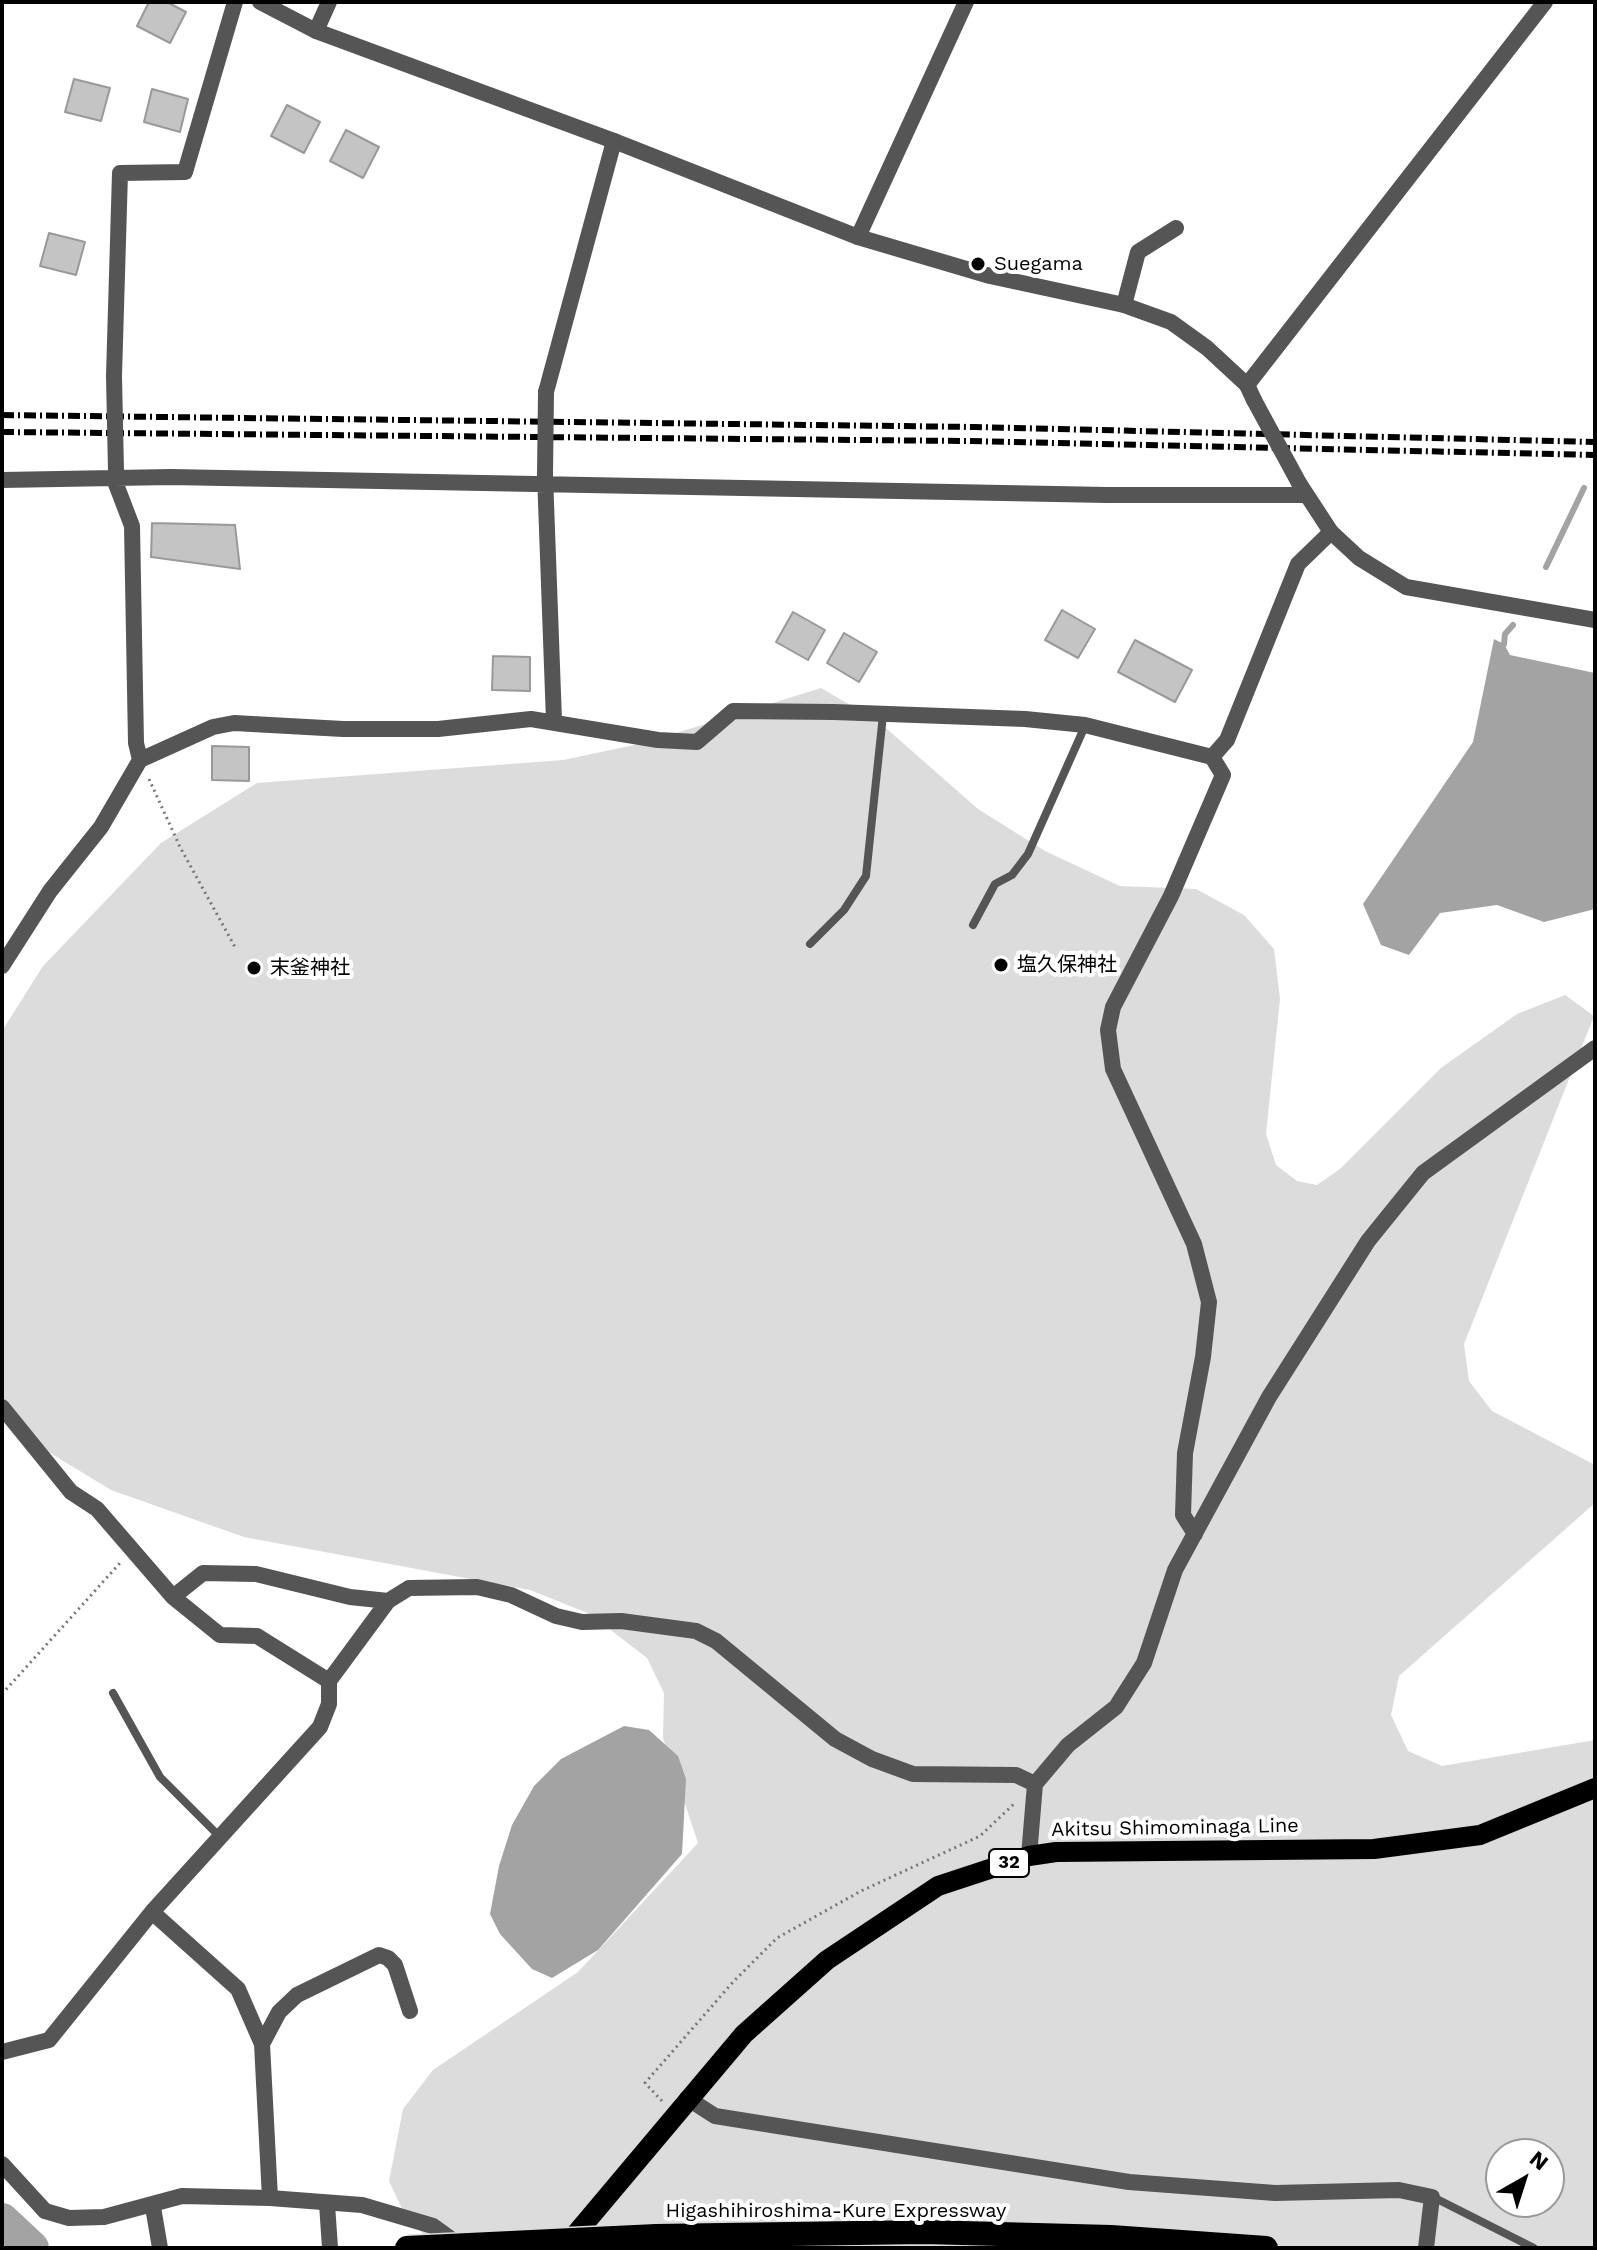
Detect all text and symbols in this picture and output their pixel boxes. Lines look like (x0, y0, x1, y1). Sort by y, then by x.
place label: Suegama (994, 252, 1083, 276)
marker: Suegama (969, 255, 987, 273)
place label: 塩久保神社 (1017, 953, 1117, 977)
place label: 末釜神社 (270, 956, 350, 980)
marker: 塩久保神社 (992, 956, 1010, 974)
marker: 末釜神社 (245, 959, 263, 977)
street label: Akitsu Shimominaga Line (1051, 1814, 1299, 1842)
road number: 32 (989, 1849, 1029, 1877)
north arrow (1485, 2138, 1565, 2218)
text: N (1525, 2146, 1553, 2175)
street label: Higashihiroshima-Kure Expressway (666, 2199, 1006, 2223)

